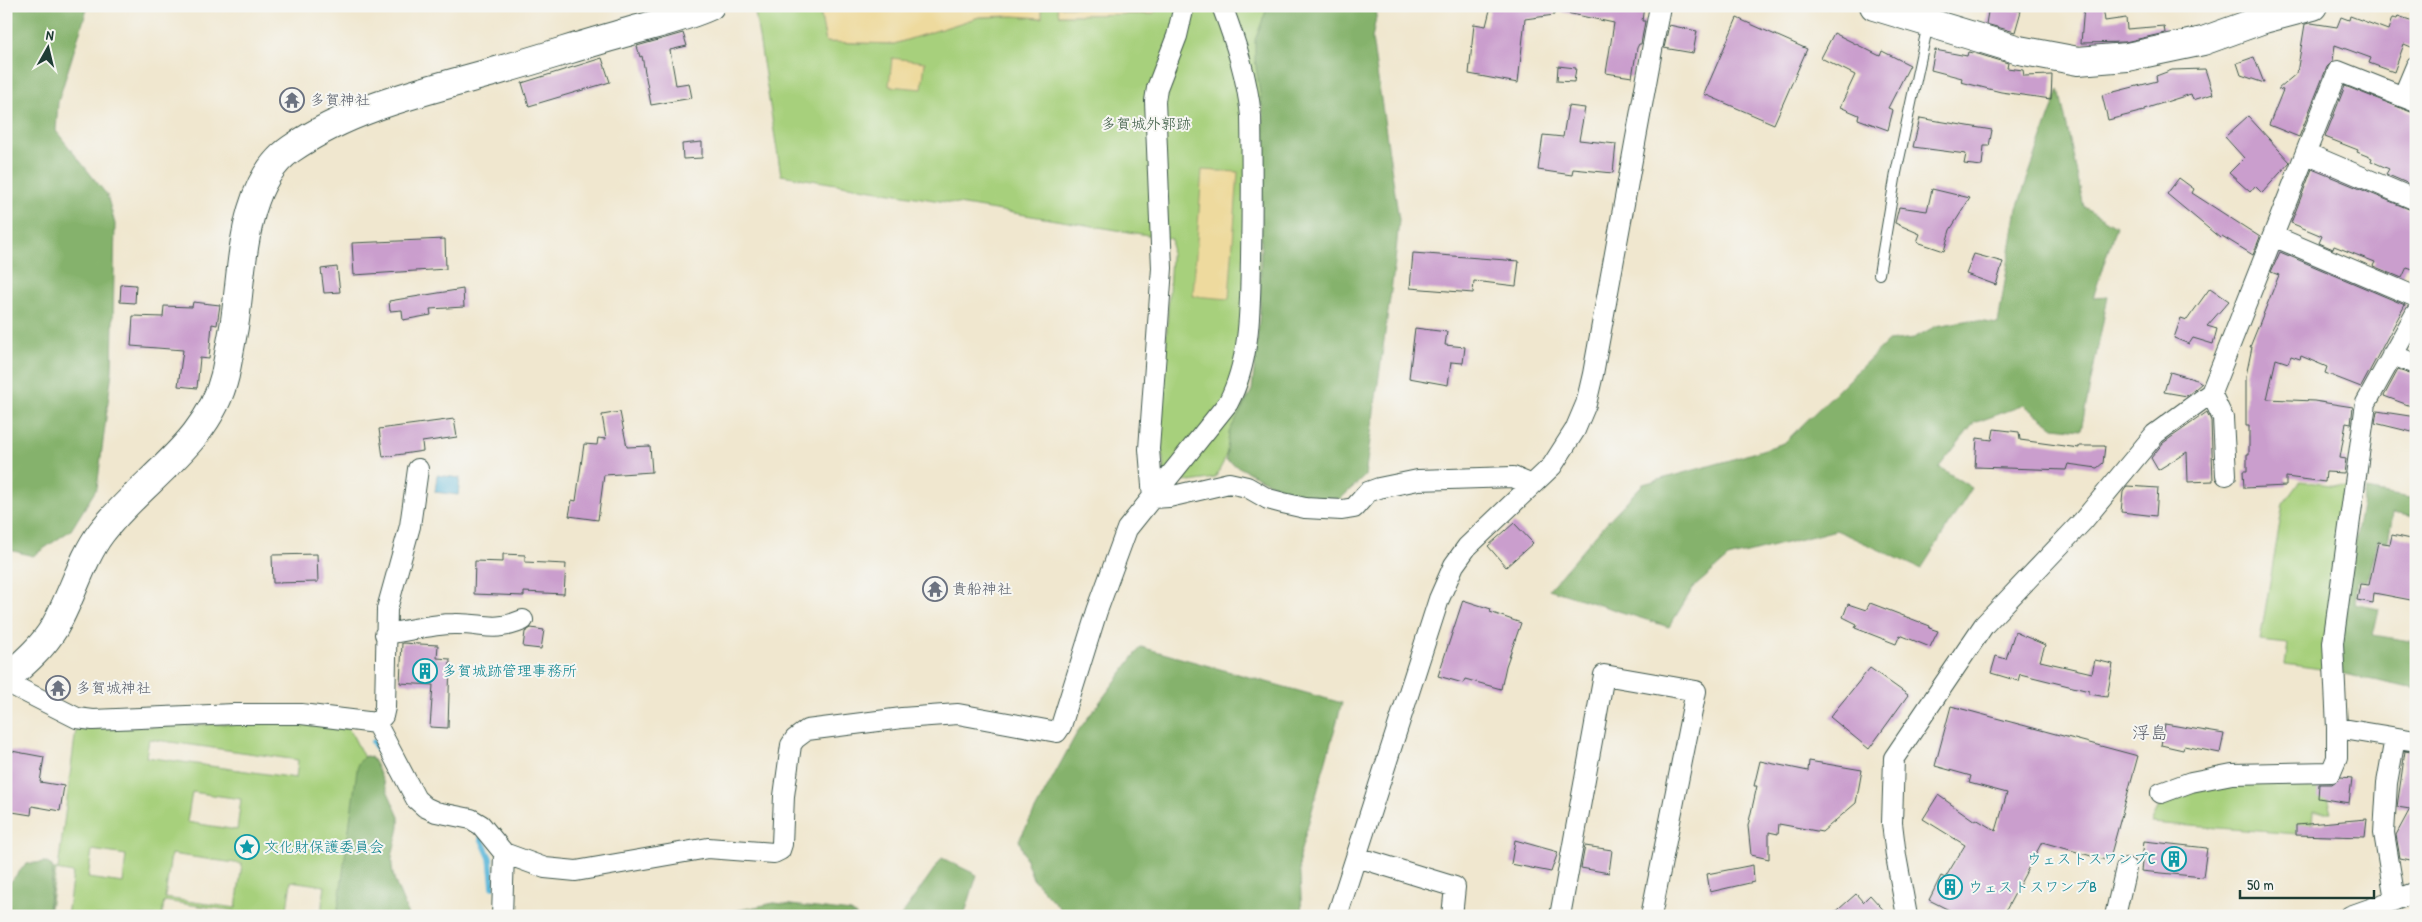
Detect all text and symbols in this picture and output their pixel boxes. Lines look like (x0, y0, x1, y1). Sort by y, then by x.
north arrow (22, 22, 72, 72)
text: N (45, 25, 55, 45)
temple icon: 多賀神社 (279, 87, 305, 113)
place label: 多賀神社 (310, 89, 370, 110)
park label: 多賀城外郭跡 (1101, 113, 1191, 134)
temple icon: 貴船神社 (922, 576, 948, 602)
place label: 貴船神社 (952, 578, 1012, 599)
building icon: 多賀城跡管理事務所 (412, 658, 438, 684)
place label: 多賀城跡管理事務所 (442, 660, 577, 681)
temple icon: 多賀城神社 (45, 675, 71, 701)
place label: 多賀城神社 (76, 677, 151, 698)
district label: 浮島 (2132, 720, 2168, 745)
place icon: 文化財保護委員会 (234, 834, 260, 860)
place label: 文化財保護委員会 (264, 836, 384, 857)
building icon: ウェストスワンプC (2161, 846, 2187, 872)
place label: ウェストスワンプC (2027, 848, 2156, 869)
scale bar (2240, 867, 2373, 899)
building icon: ウェストスワンプB (1937, 874, 1963, 900)
text: 50 m (2247, 874, 2274, 895)
place label: ウェストスワンプB (1968, 876, 2097, 897)

